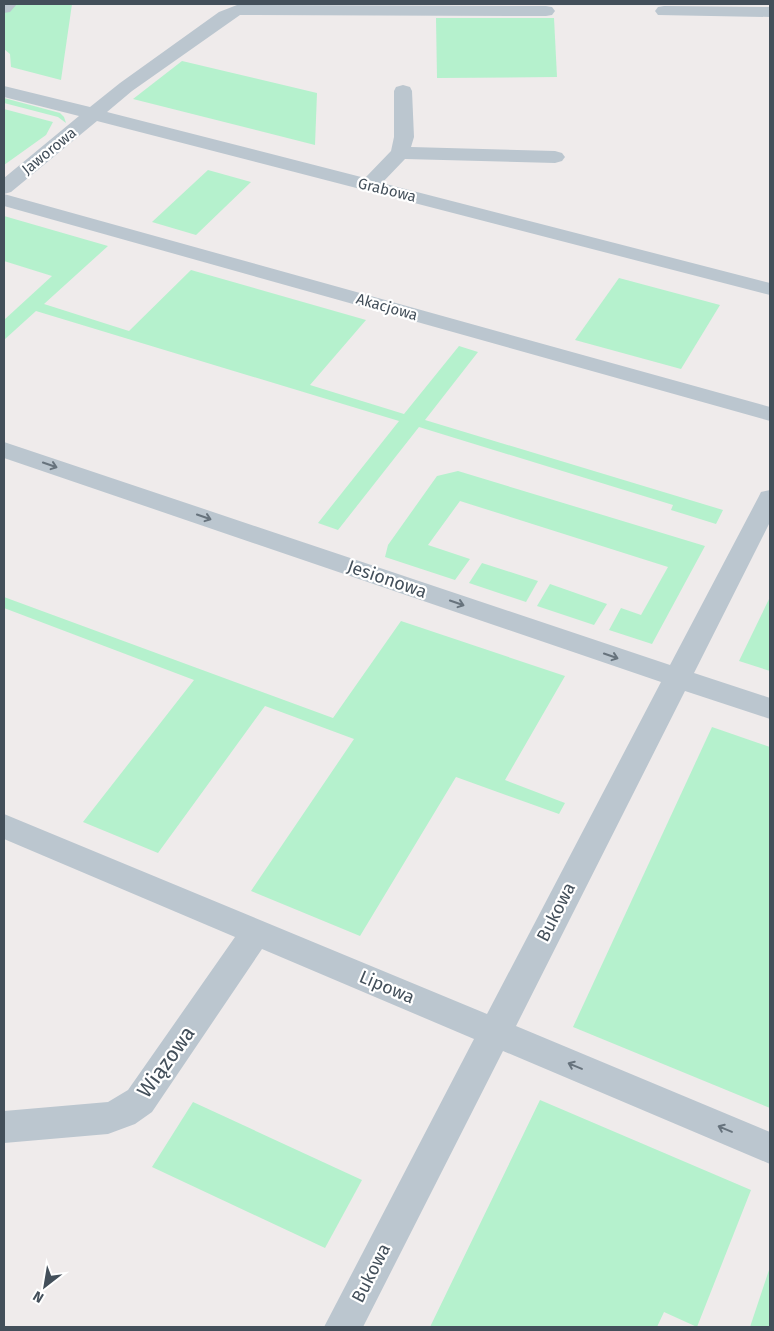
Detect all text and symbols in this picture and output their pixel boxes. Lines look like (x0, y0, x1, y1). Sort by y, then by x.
street label: Jaworowa (18, 124, 80, 178)
street label: Grabowa (356, 174, 418, 206)
street label: Akacjowa (354, 290, 420, 324)
one-way arrow (42, 461, 58, 471)
one-way arrow (196, 513, 212, 523)
street label: Jesionowa (344, 555, 430, 603)
one-way arrow (449, 599, 465, 609)
one-way arrow (603, 651, 619, 661)
street label: Bukowa (532, 879, 580, 945)
street label: Lipowa (356, 966, 418, 1008)
street label: Wiązowa (131, 1021, 201, 1103)
one-way arrow (568, 1061, 583, 1071)
one-way arrow (718, 1124, 733, 1133)
street label: Bukowa (347, 1240, 395, 1306)
north arrow (20, 1261, 70, 1311)
text: N (30, 1287, 47, 1306)

